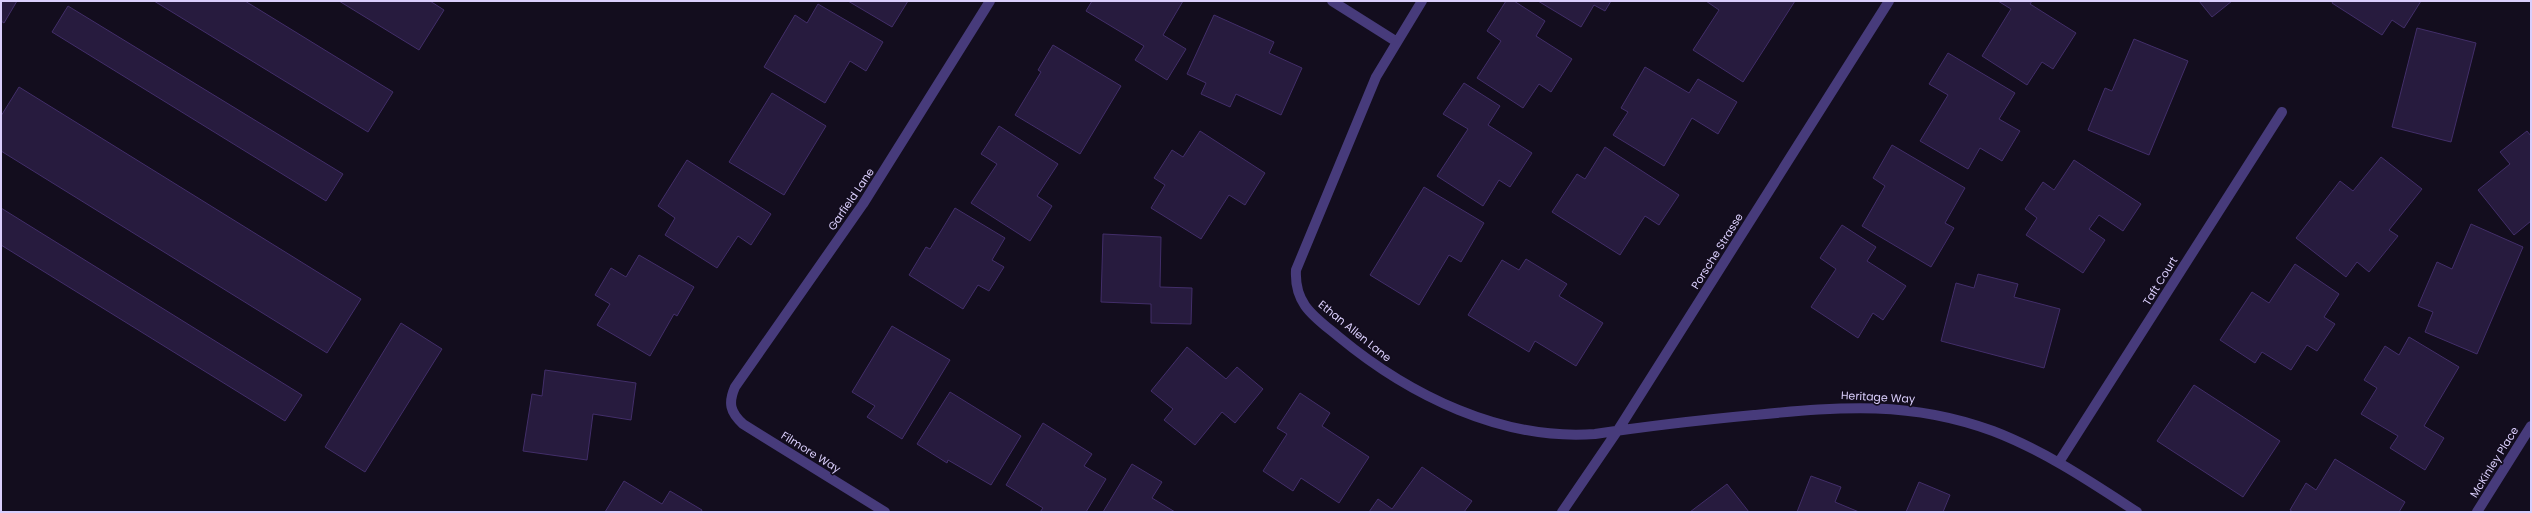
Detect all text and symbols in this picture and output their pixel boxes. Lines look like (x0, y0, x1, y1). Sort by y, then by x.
street label: Garfield Lane (824, 164, 878, 233)
street label: Porsche Strasse (1687, 210, 1747, 292)
street label: Taft Court (2139, 254, 2181, 308)
street label: Ethan Allen Lane (1315, 297, 1395, 366)
street label: Heritage Way (1841, 387, 1916, 407)
street label: McKinley Place (2466, 423, 2522, 501)
street label: Filmore Way (778, 427, 845, 477)

